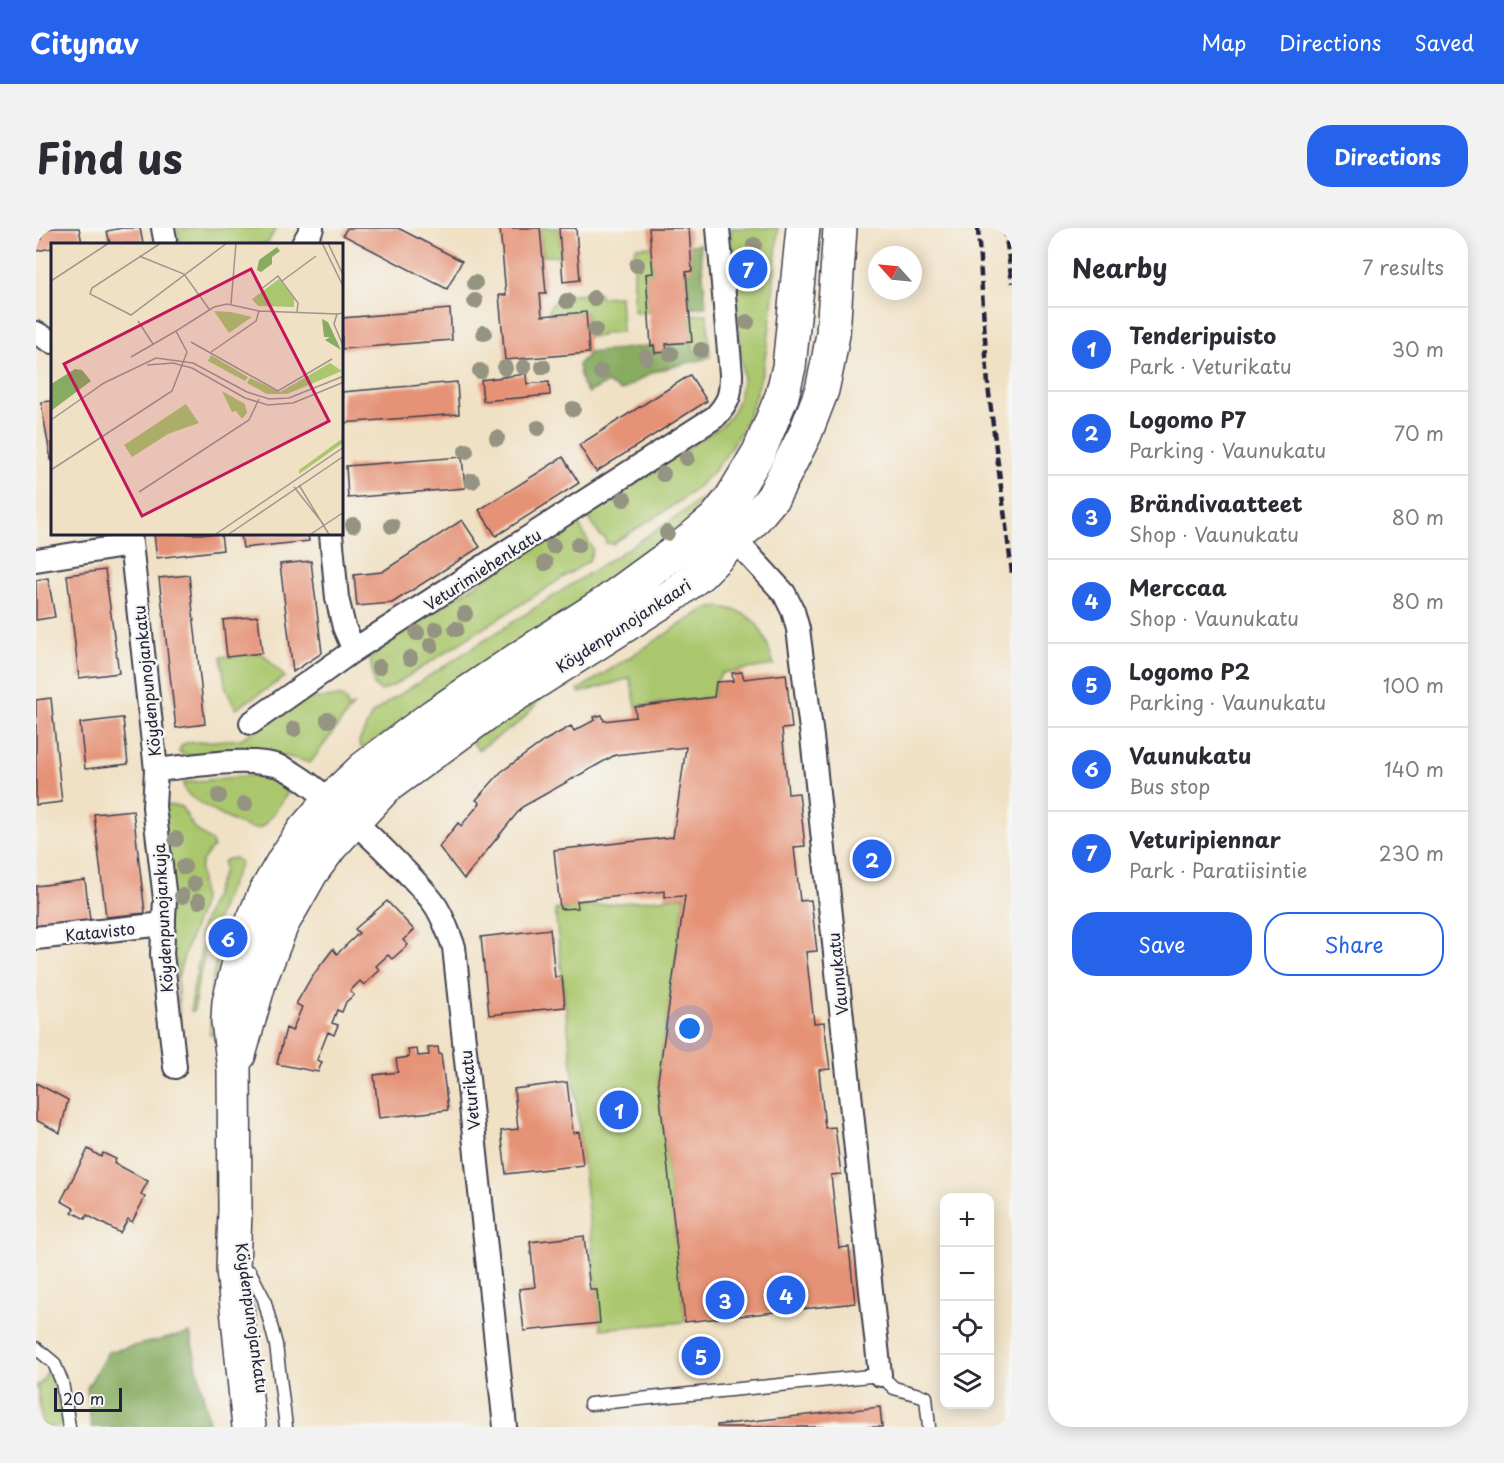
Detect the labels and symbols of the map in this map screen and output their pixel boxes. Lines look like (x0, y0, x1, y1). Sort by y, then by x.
inset map (51, 243, 344, 536)
pin: 7 (728, 246, 768, 291)
north arrow (868, 246, 922, 300)
street label: Veturimiehenkatu (419, 522, 545, 616)
street label: Köydenpunojankaari (551, 572, 695, 678)
street label: Köydenpunojankatu (126, 604, 166, 758)
pin: 2 (852, 836, 892, 882)
street label: Köydenpunojankuja (146, 843, 178, 993)
street label: Katavisto (64, 915, 136, 947)
pin: 6 (208, 916, 248, 960)
street label: Vaunukatu (821, 931, 853, 1017)
your location (675, 1014, 704, 1043)
street label: Veturikatu (453, 1049, 485, 1131)
pin: 1 (600, 1088, 638, 1132)
street label: Köydenpunojankatu (231, 1241, 275, 1395)
pin: 4 (766, 1272, 806, 1318)
pin: 3 (706, 1278, 744, 1322)
pin: 5 (682, 1334, 720, 1378)
scale bar (54, 1385, 122, 1412)

